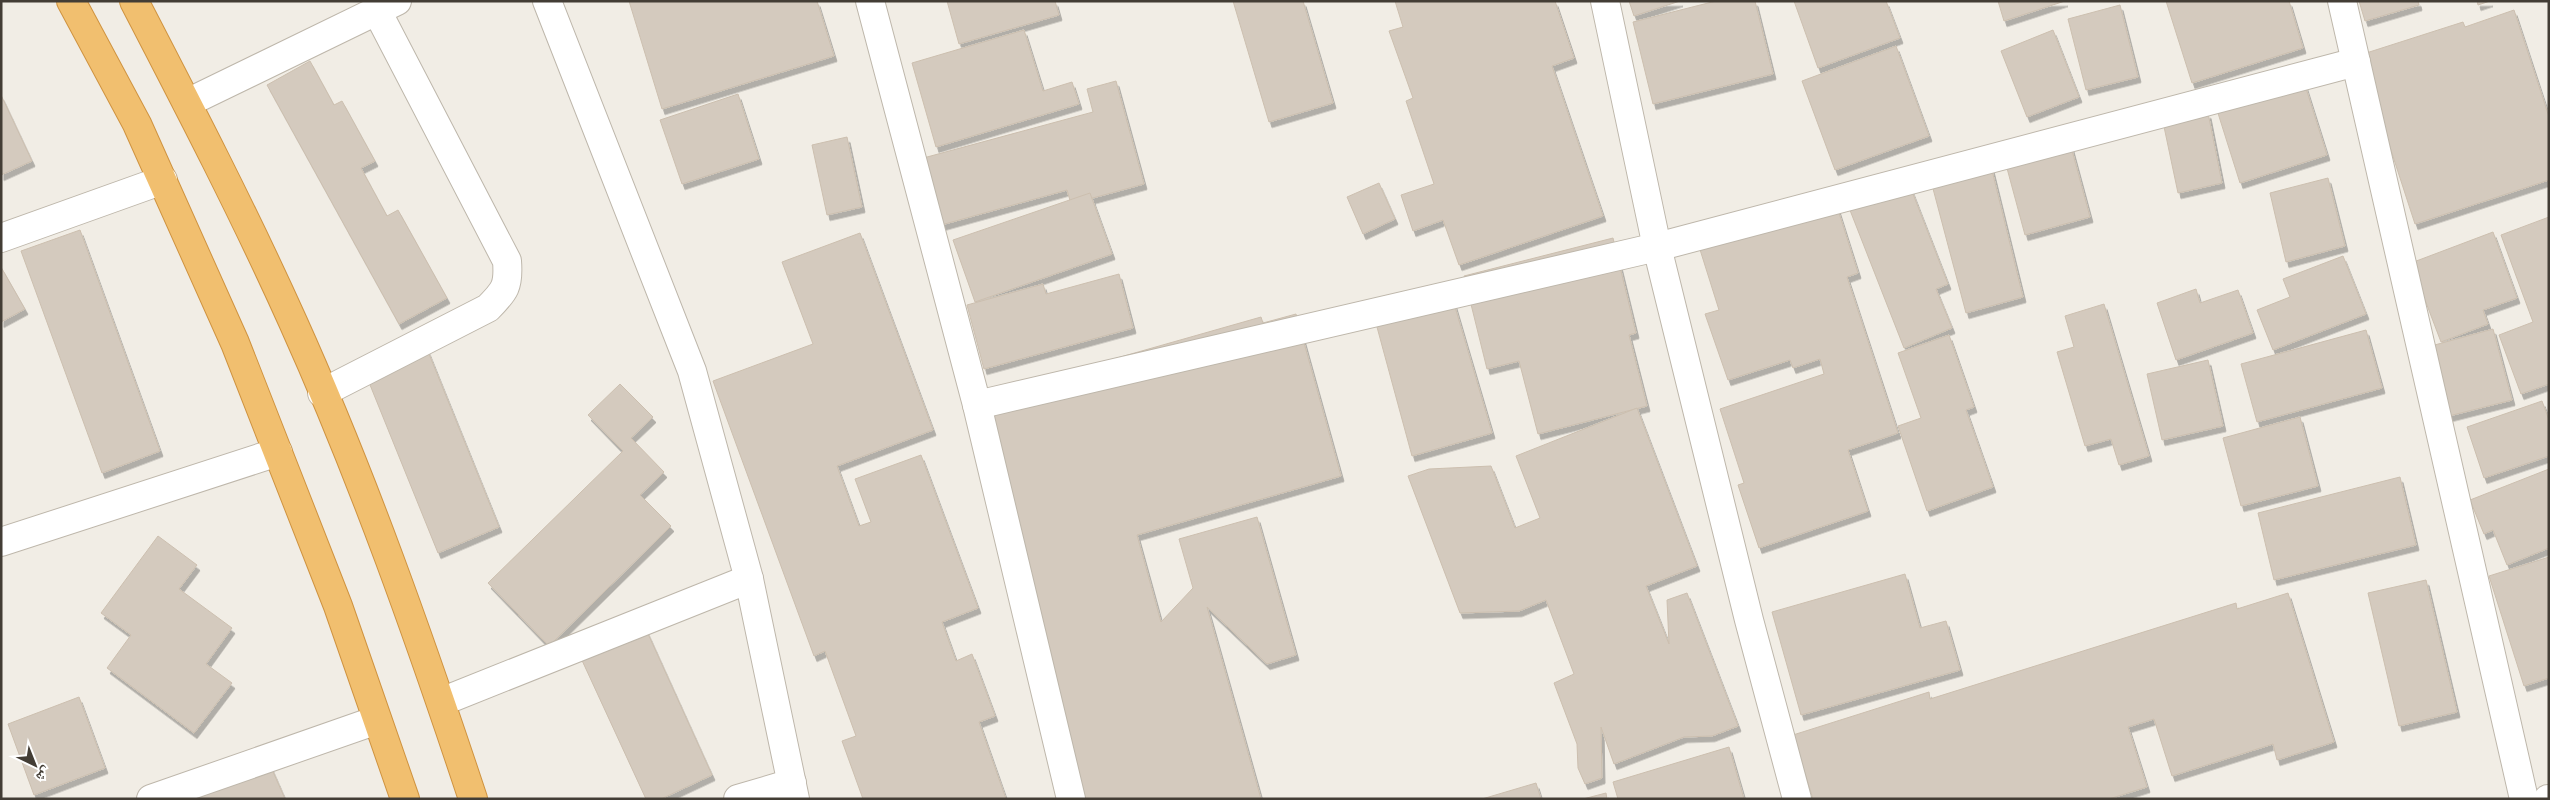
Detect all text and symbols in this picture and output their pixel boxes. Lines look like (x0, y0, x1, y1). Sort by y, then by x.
north arrow (10, 740, 60, 790)
text: ش (32, 763, 56, 787)

